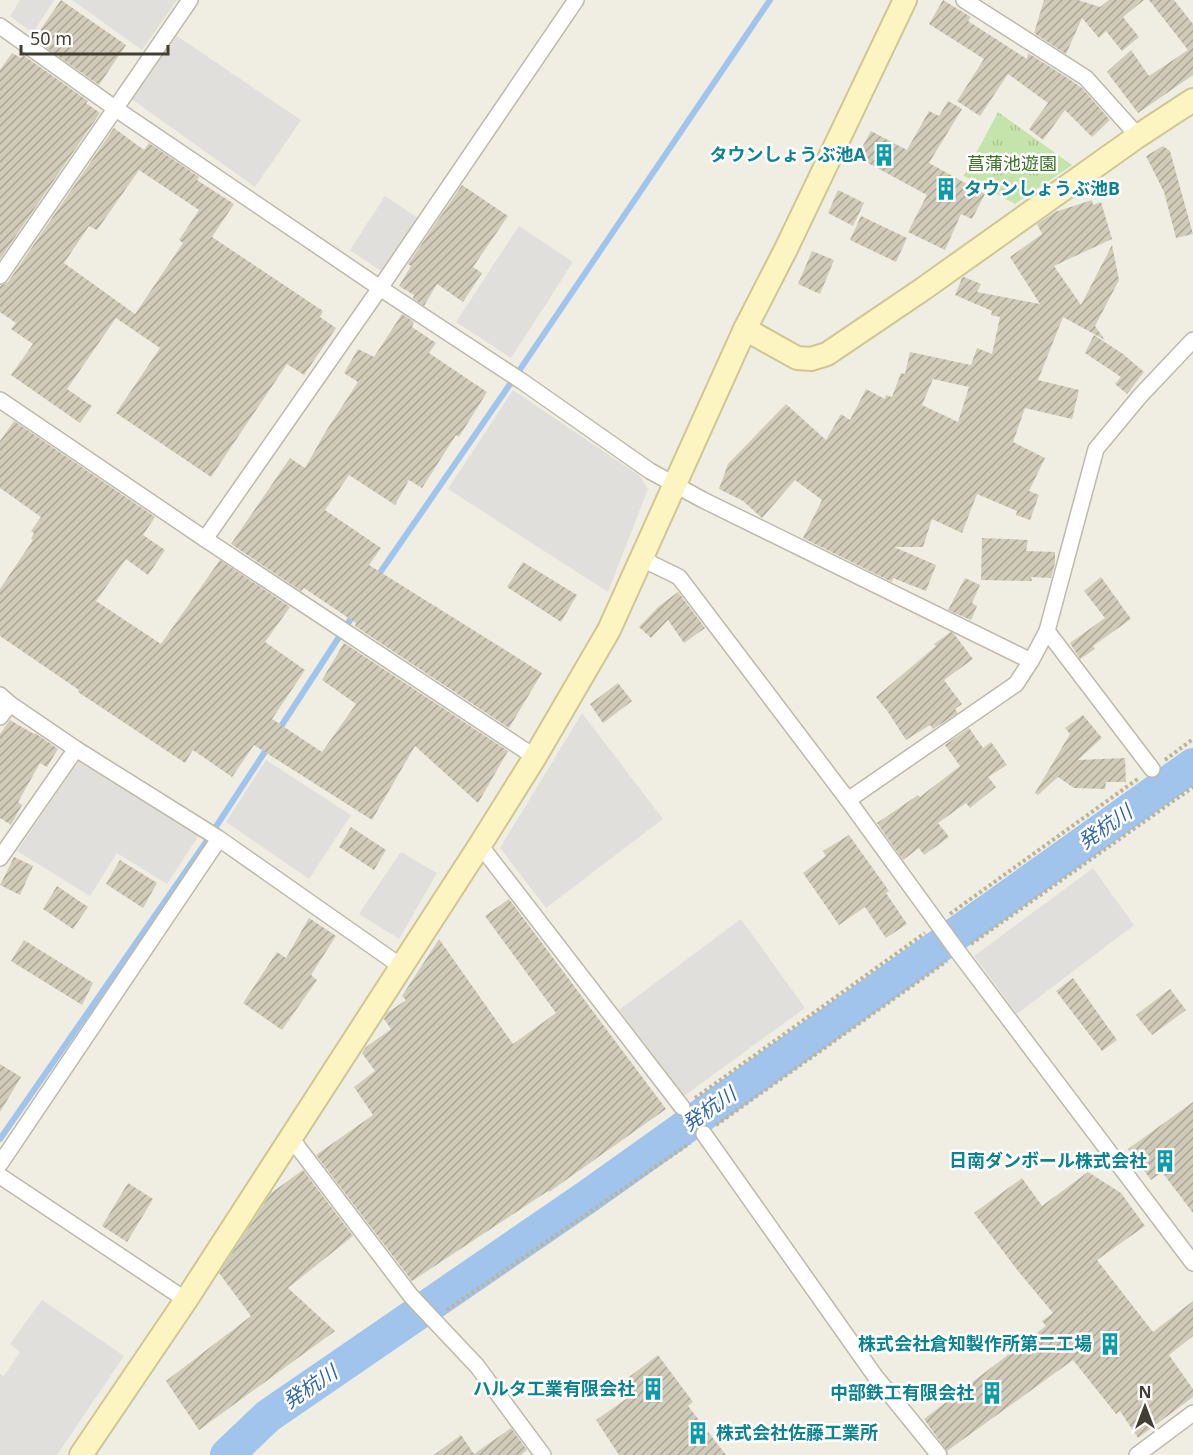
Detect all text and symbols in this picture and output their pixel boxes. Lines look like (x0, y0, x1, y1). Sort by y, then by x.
scale bar (21, 18, 168, 56)
text: 50 m (30, 26, 72, 50)
place label: タウンしょうぶ池A (710, 142, 867, 166)
building icon: タウンしょうぶ池A (871, 142, 897, 168)
park label: 菖蒲池遊園 (967, 151, 1057, 175)
building icon: タウンしょうぶ池B (933, 176, 959, 202)
place label: タウンしょうぶ池B (964, 176, 1120, 200)
water label: 発杭川 (1072, 797, 1139, 855)
water label: 発杭川 (676, 1079, 743, 1137)
place label: 日南ダンボール株式会社 (949, 1148, 1147, 1172)
building icon: 日南ダンボール株式会社 (1152, 1148, 1178, 1174)
place label: 株式会社倉知製作所第二工場 (858, 1331, 1092, 1355)
building icon: 株式会社倉知製作所第二工場 (1097, 1331, 1123, 1357)
water label: 発杭川 (277, 1357, 344, 1415)
place label: ハルタ工業有限会社 (473, 1376, 635, 1400)
building icon: ハルタ工業有限会社 (640, 1376, 666, 1402)
north arrow (1115, 1377, 1175, 1437)
place label: 中部鉄工有限会社 (830, 1380, 974, 1404)
building icon: 中部鉄工有限会社 (979, 1380, 1005, 1406)
text: N (1138, 1381, 1152, 1403)
building icon: 株式会社佐藤工業所 (685, 1420, 711, 1446)
place label: 株式会社佐藤工業所 (716, 1420, 878, 1444)

